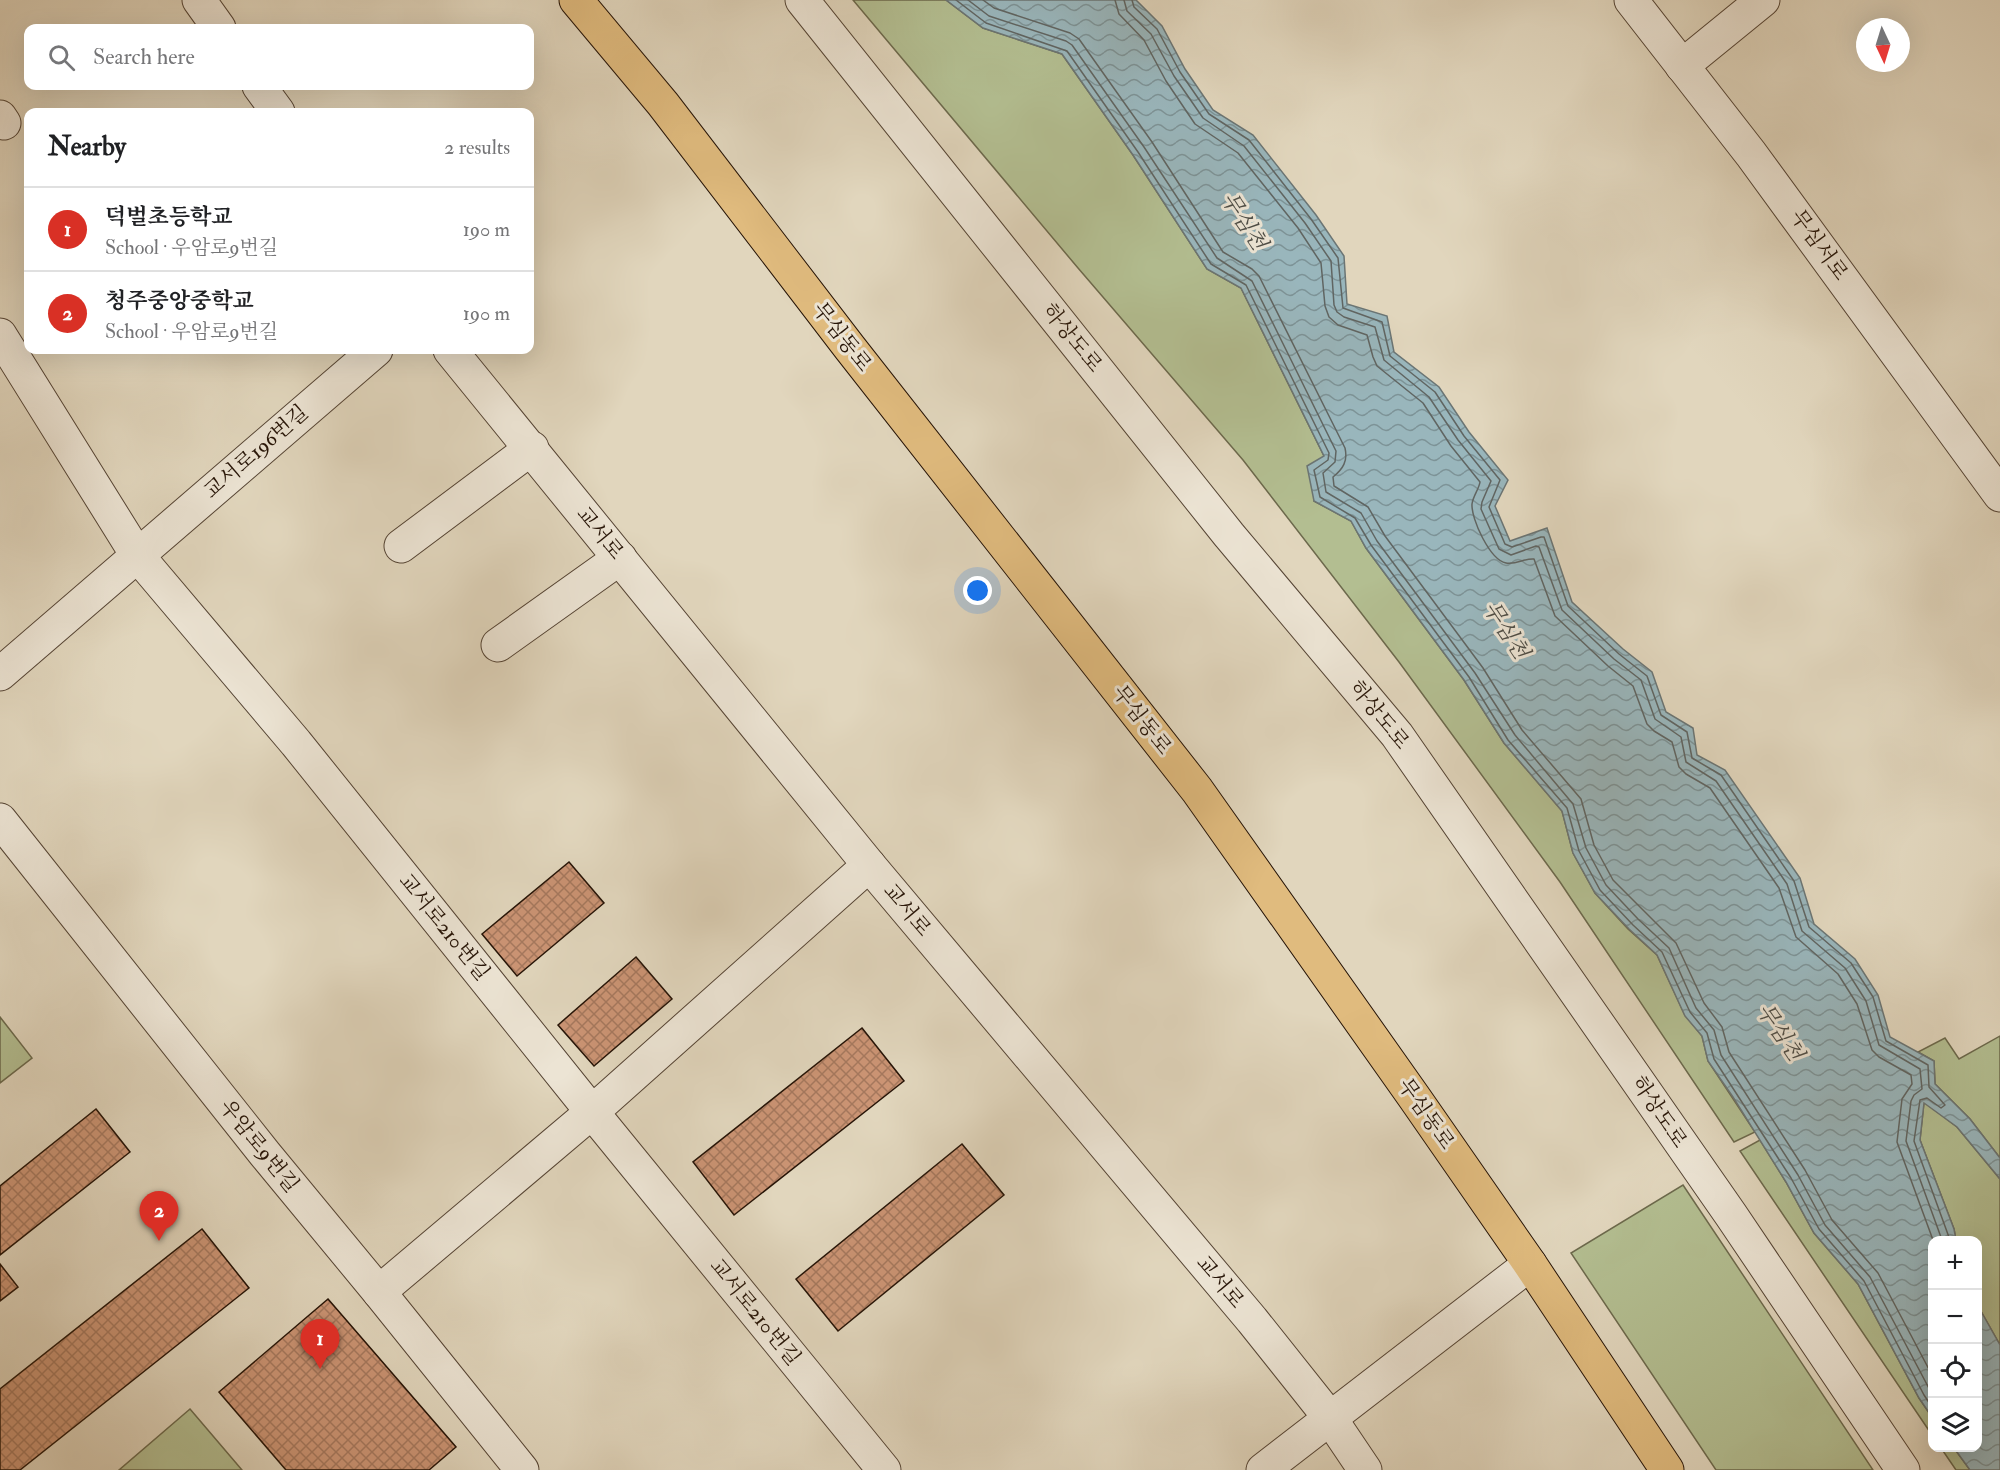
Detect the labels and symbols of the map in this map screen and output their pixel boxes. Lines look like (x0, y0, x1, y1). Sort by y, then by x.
north arrow (1856, 18, 1910, 72)
water label: 무심천 (1215, 187, 1274, 257)
street label: 무심서로 (1784, 204, 1854, 286)
street label: 무심동로 (806, 297, 878, 377)
street label: 하상도로 (1036, 298, 1108, 378)
street label: 교서로196번길 (198, 399, 314, 505)
street label: 교서로 (570, 501, 630, 565)
your location (963, 576, 992, 605)
water label: 무심천 (1477, 596, 1536, 666)
street label: 하상도로 (1343, 675, 1415, 755)
street label: 무심동로 (1106, 680, 1178, 760)
street label: 교서로210번길 (393, 868, 495, 986)
street label: 교서로 (877, 878, 937, 942)
water label: 무심천 (1751, 998, 1810, 1068)
street label: 하상도로 (1625, 1071, 1693, 1153)
street label: 무심동로 (1392, 1073, 1460, 1155)
street label: 우암로9번길 (213, 1094, 305, 1198)
pin: 2 (140, 1192, 178, 1241)
street label: 교서로 (1190, 1250, 1250, 1314)
street label: 교서로210번길 (704, 1253, 806, 1371)
pin: 1 (300, 1320, 340, 1369)

